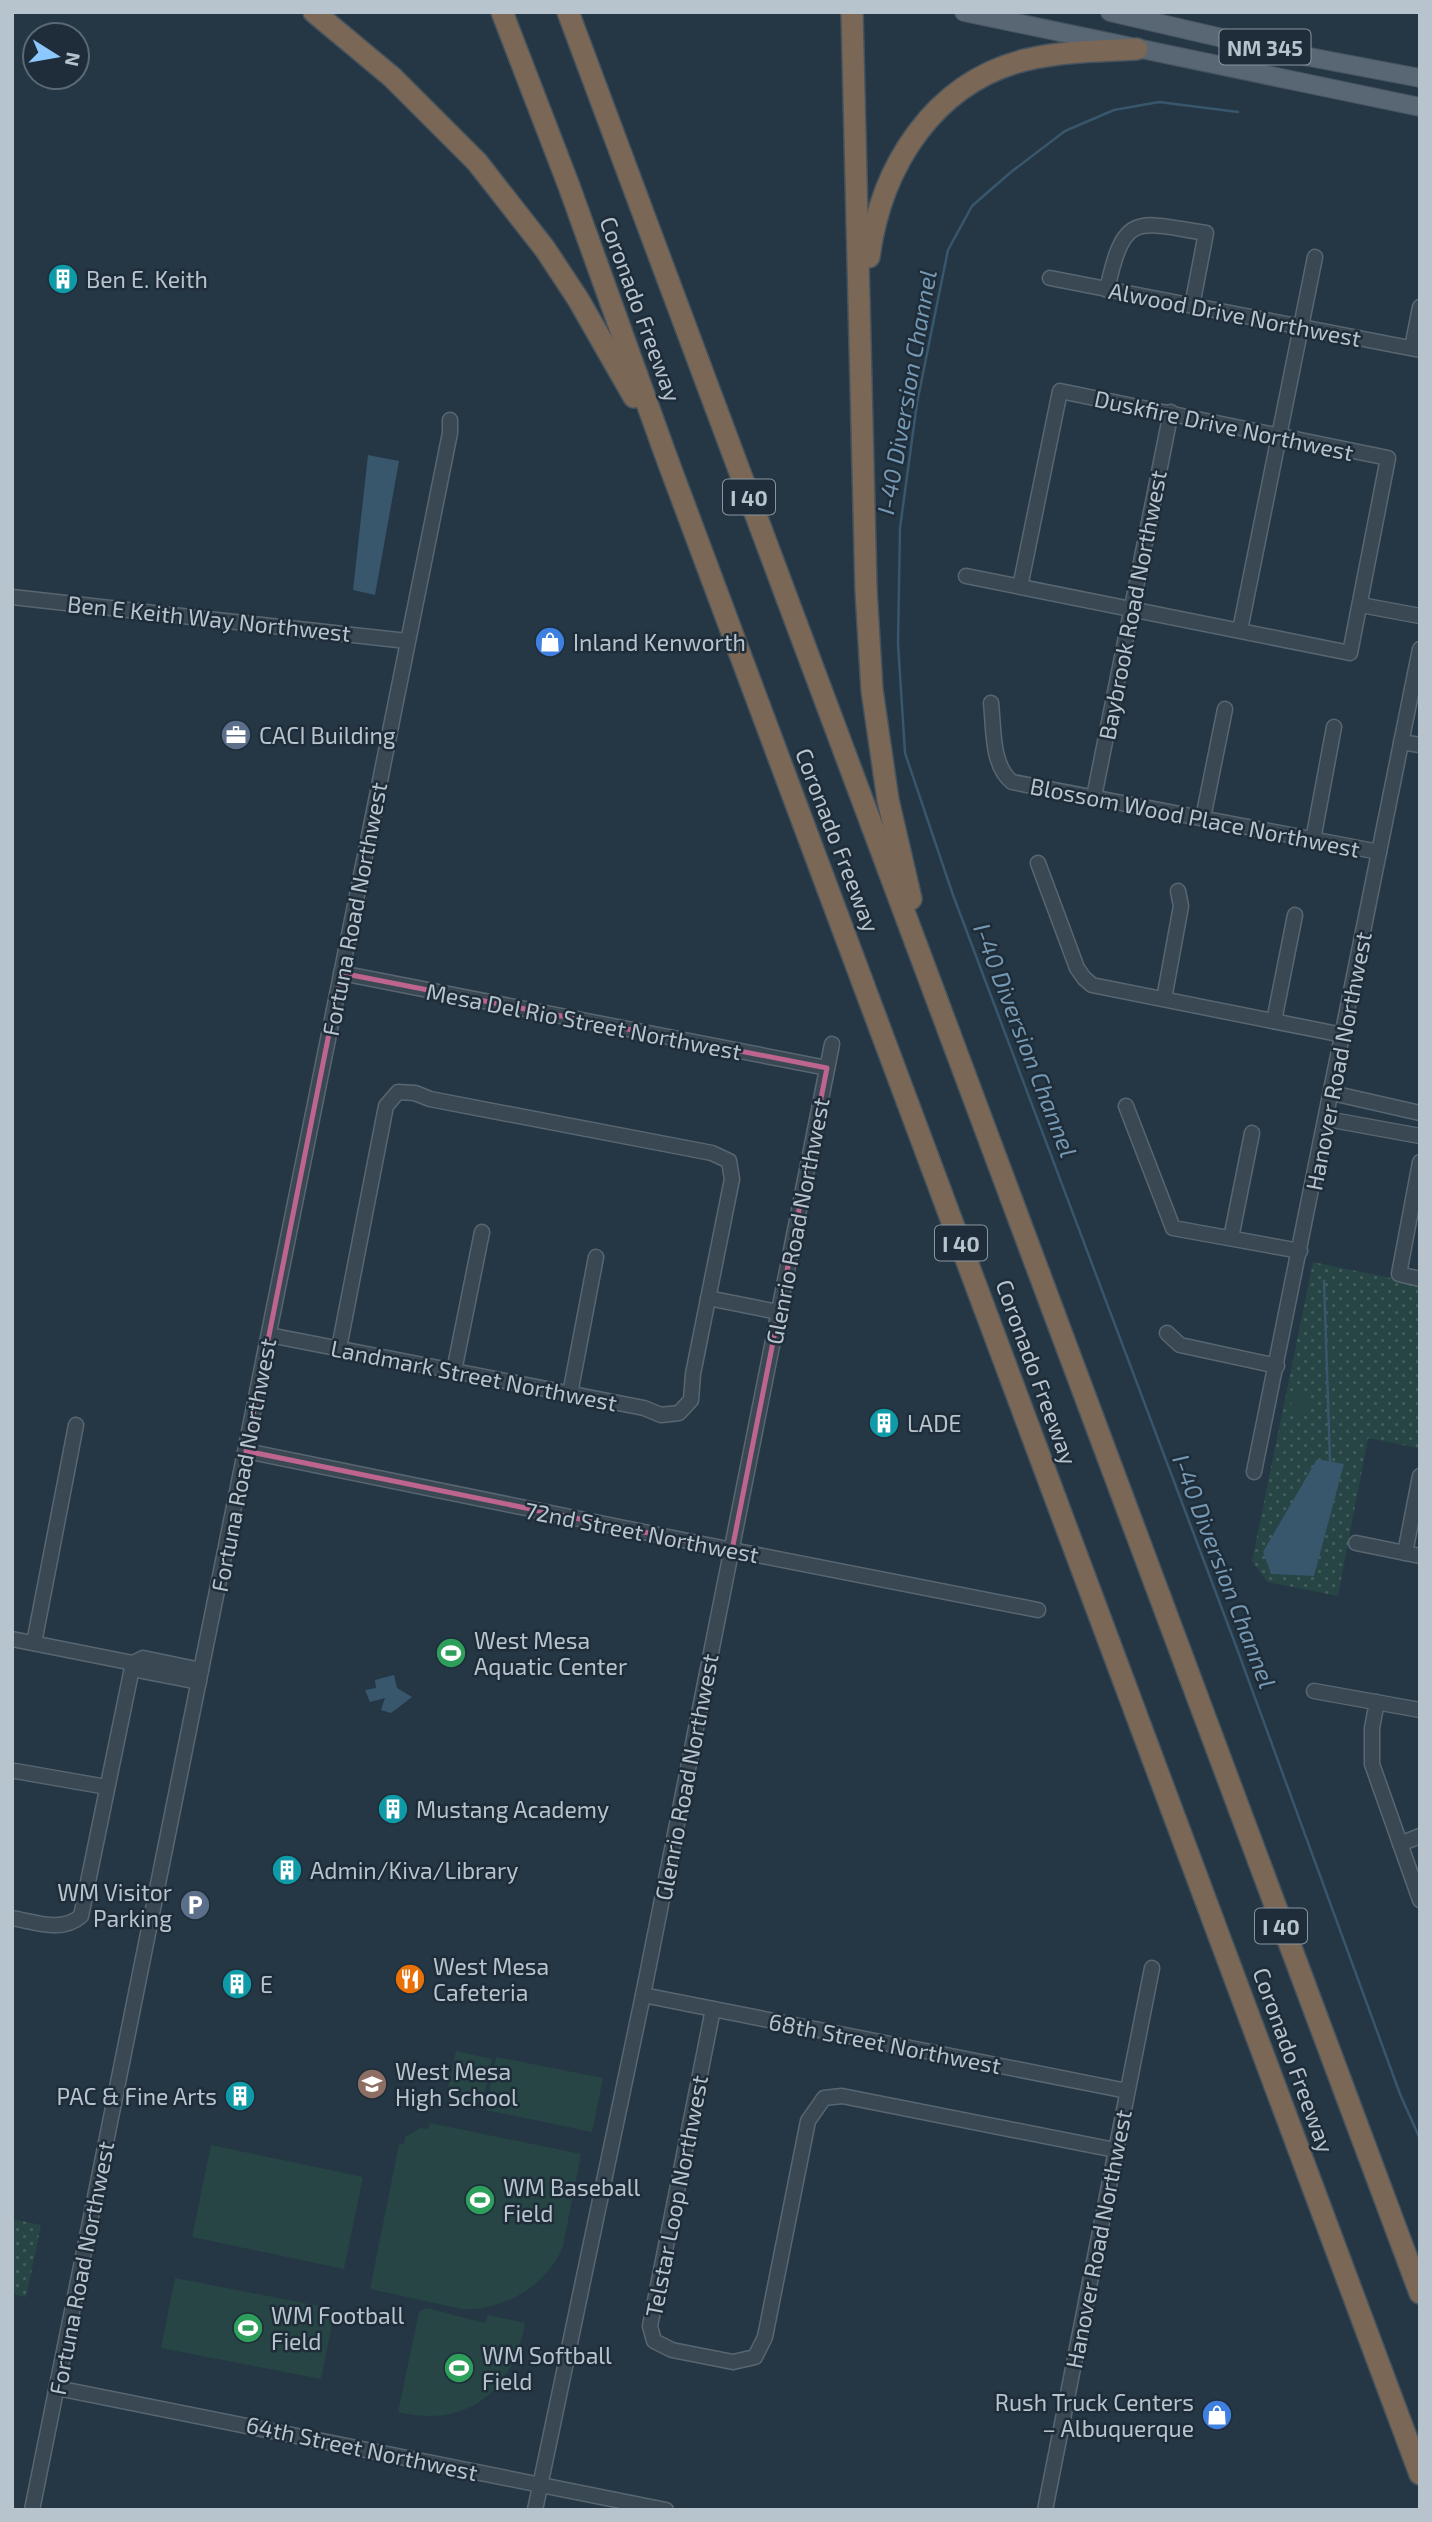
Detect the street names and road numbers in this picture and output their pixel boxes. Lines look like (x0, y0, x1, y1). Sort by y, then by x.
road number: NM 345 (1220, 30, 1310, 64)
street label: Coronado Freeway (595, 213, 687, 405)
street label: Alwood Drive Northwest (1107, 276, 1364, 352)
street label: Duskfire Drive Northwest (1092, 384, 1356, 466)
street label: Baybrook Road Northwest (1092, 468, 1172, 742)
road number: I 40 (723, 480, 775, 514)
street label: Ben E Keith Way Northwest (66, 589, 352, 647)
street label: Coronado Freeway (790, 744, 886, 936)
street label: Blossom Wood Place Northwest (1028, 771, 1362, 863)
street label: Fortuna Road Northwest (316, 780, 392, 1038)
street label: Hanover Road Northwest (1299, 929, 1377, 1193)
street label: Mesa Del Rio Street Northwest (424, 977, 744, 1065)
street label: Glenrio Road Northwest (759, 1095, 835, 1347)
road number: I 40 (935, 1226, 987, 1260)
street label: Coronado Freeway (991, 1276, 1083, 1468)
street label: Landmark Street Northwest (329, 1333, 620, 1417)
street label: Fortuna Road Northwest (205, 1336, 281, 1594)
street label: 72nd Street Northwest (523, 1496, 762, 1568)
street label: Glenrio Road Northwest (648, 1651, 724, 1903)
road number: I 40 (1255, 1909, 1307, 1944)
street label: Coronado Freeway (1248, 1964, 1340, 2156)
street label: 68th Street Northwest (767, 2007, 1004, 2079)
street label: Telstar Loop Northwest (639, 2073, 713, 2319)
street label: Hanover Road Northwest (1059, 2107, 1137, 2371)
street label: Fortuna Road Northwest (43, 2139, 119, 2397)
street label: 64th Street Northwest (244, 2410, 481, 2486)

